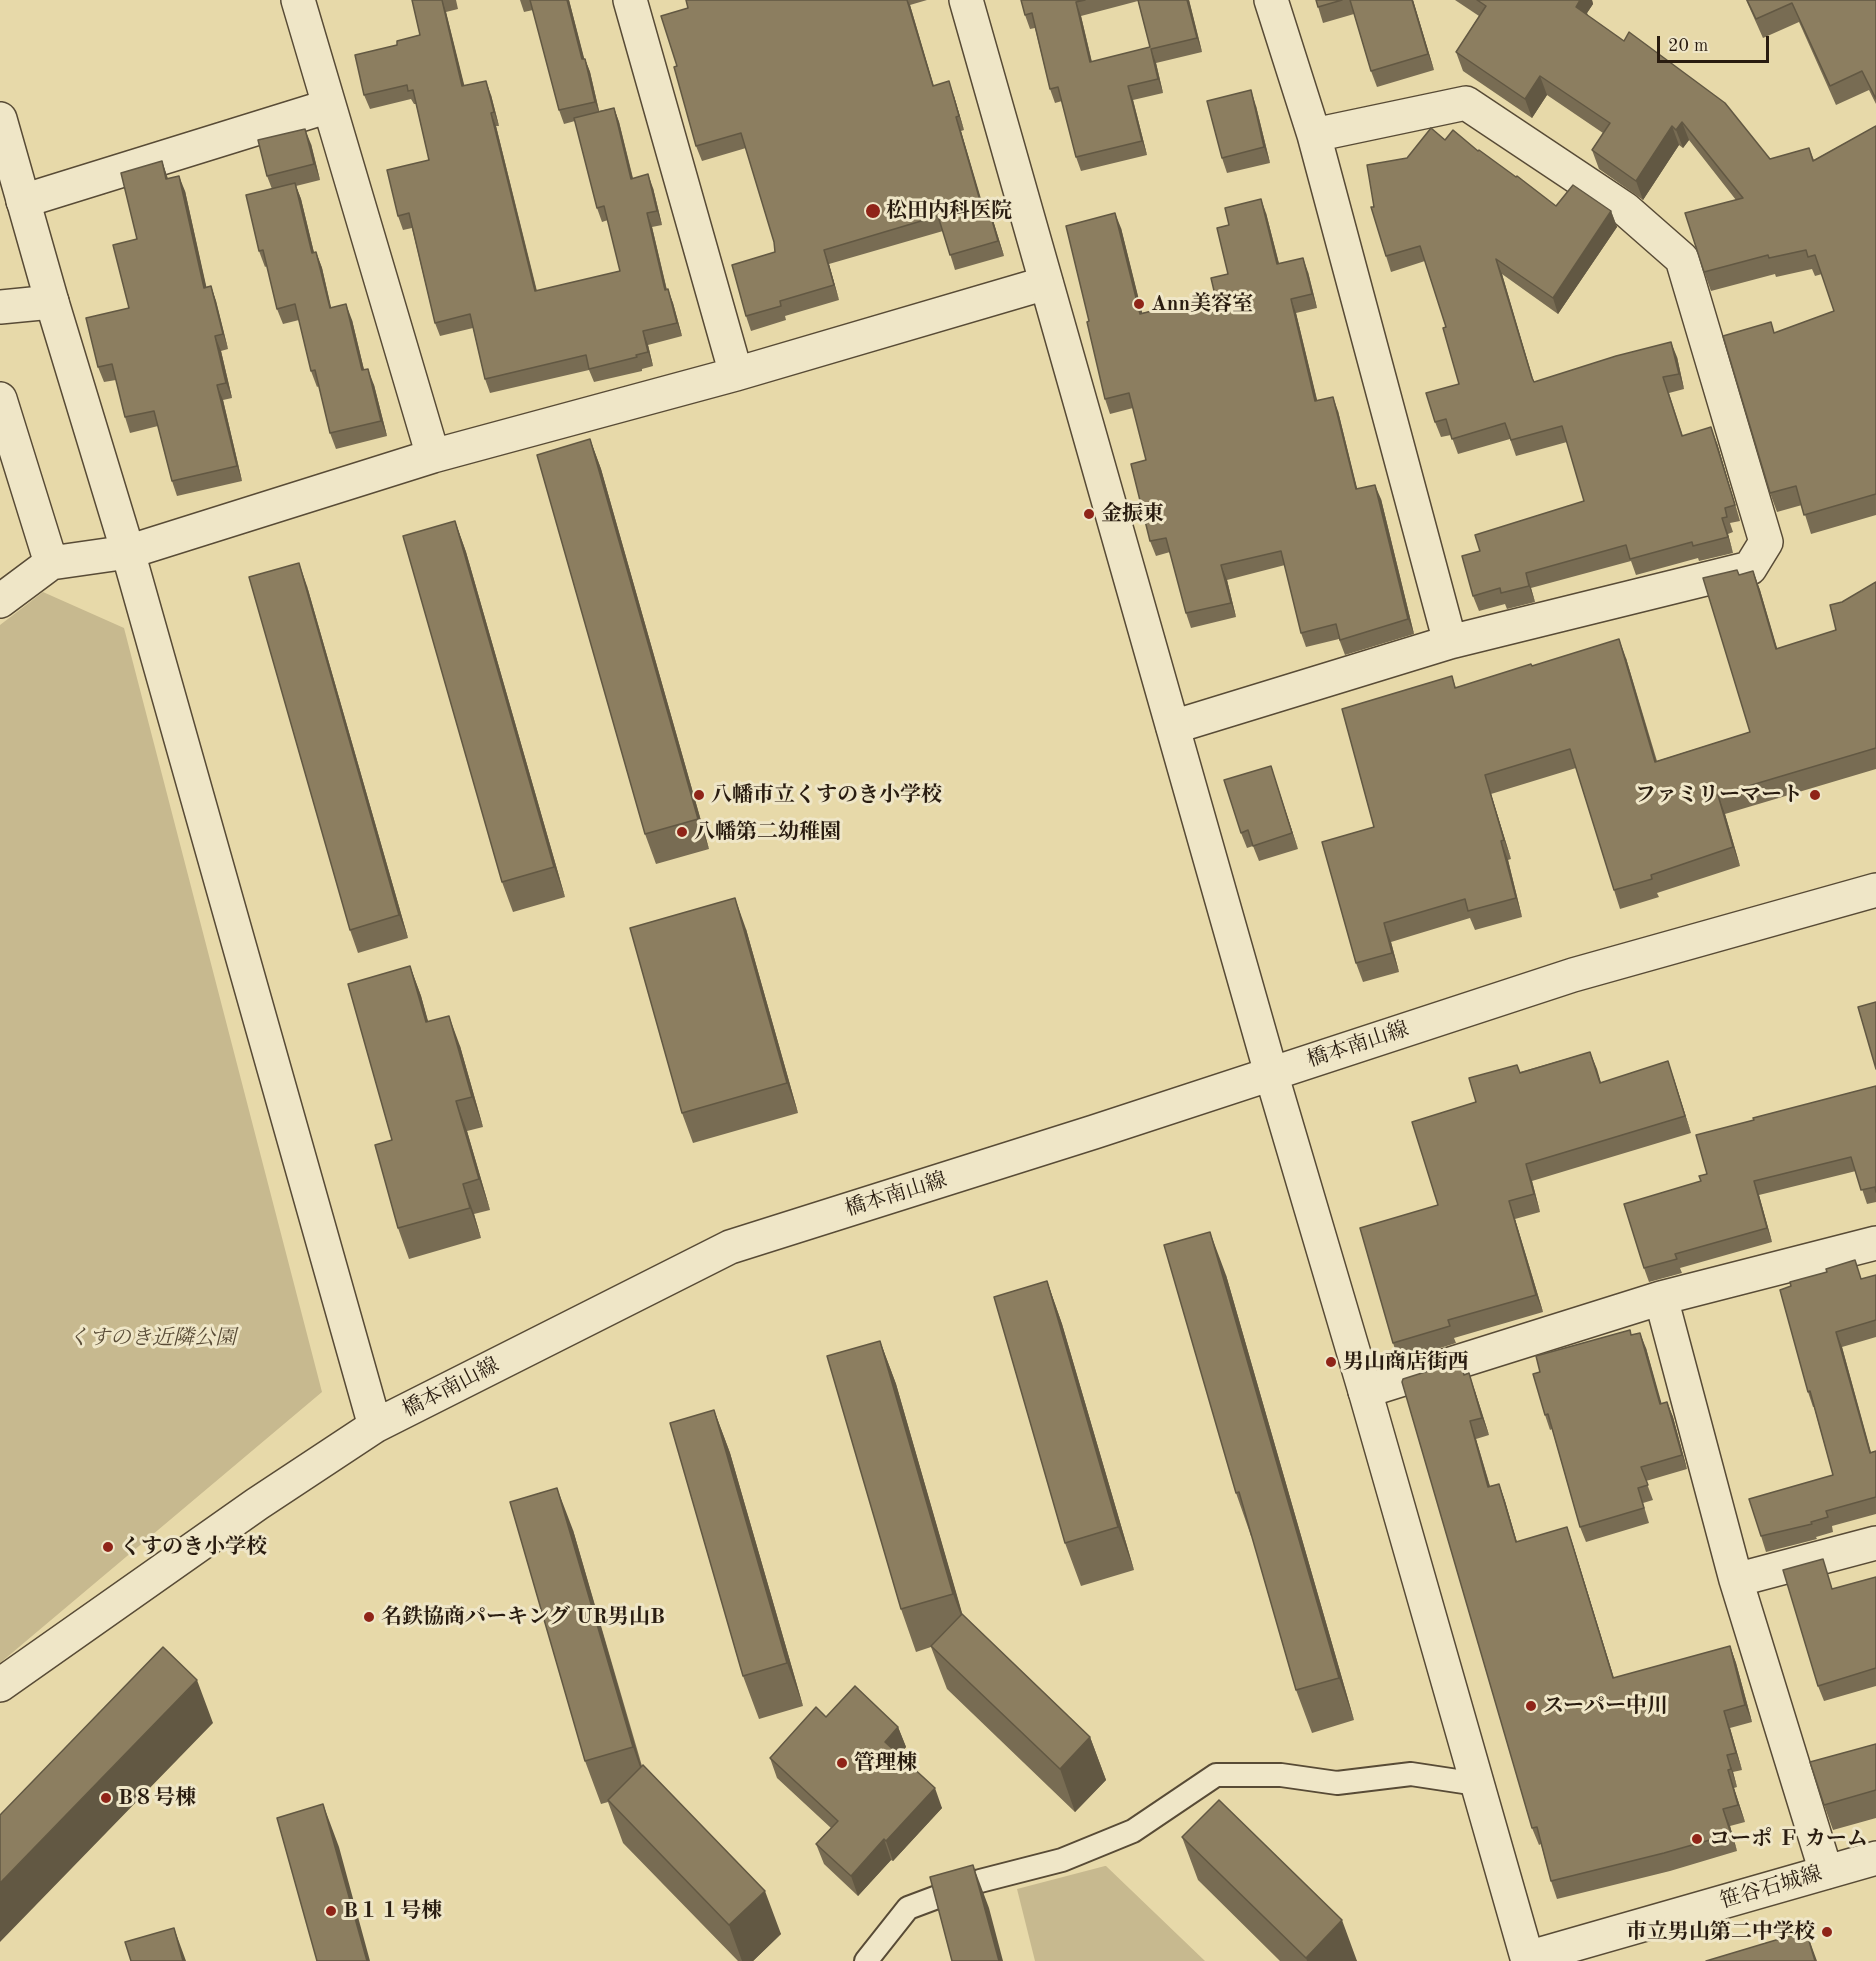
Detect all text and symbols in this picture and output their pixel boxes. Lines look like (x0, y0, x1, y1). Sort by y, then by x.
scale bar (1660, 24, 1772, 62)
text: 20 m (1668, 37, 1708, 55)
place label: 松田内科医院 (886, 198, 1012, 224)
marker: 松田内科医院 (864, 202, 882, 220)
place label: Ann美容室 (1151, 291, 1253, 317)
marker: Ann美容室 (1132, 297, 1146, 311)
place label: 金振東 (1101, 501, 1164, 527)
marker: 金振東 (1082, 507, 1096, 521)
place label: 八幡市立くすのき小学校 (711, 782, 942, 808)
place label: ファミリーマート (1635, 782, 1803, 808)
marker: 八幡市立くすのき小学校 (692, 788, 706, 802)
marker: ファミリーマート (1808, 788, 1822, 802)
place label: 八幡第二幼稚園 (694, 819, 841, 845)
marker: 八幡第二幼稚園 (675, 825, 689, 839)
street label: 橋本南山線 (1304, 1017, 1412, 1073)
street label: 橋本南山線 (842, 1168, 950, 1222)
park label: くすのき近隣公園 (68, 1325, 236, 1351)
place label: 男山商店街西 (1343, 1349, 1469, 1375)
street label: 橋本南山線 (399, 1353, 503, 1423)
marker: 男山商店街西 (1324, 1355, 1338, 1369)
place label: くすのき小学校 (120, 1534, 267, 1560)
marker: くすのき小学校 (101, 1540, 115, 1554)
place label: 名鉄協商パーキング UR男山B (381, 1604, 665, 1630)
marker: 名鉄協商パーキング UR男山B (362, 1610, 376, 1624)
place label: スーパー中川 (1543, 1693, 1668, 1719)
marker: スーパー中川 (1524, 1699, 1538, 1713)
place label: 管理棟 (854, 1750, 917, 1776)
marker: 管理棟 (835, 1756, 849, 1770)
place label: B８号棟 (118, 1785, 196, 1811)
marker: B８号棟 (99, 1791, 113, 1805)
place label: コーポ Ｆ カーム (1709, 1826, 1868, 1852)
marker: コーポ Ｆ カーム (1690, 1832, 1704, 1846)
street label: 笹谷石城線 (1717, 1861, 1825, 1915)
place label: B１１号棟 (343, 1898, 442, 1924)
marker: B１１号棟 (324, 1904, 338, 1918)
place label: 市立男山第二中学校 (1626, 1919, 1815, 1945)
marker: 市立男山第二中学校 (1820, 1925, 1834, 1939)

